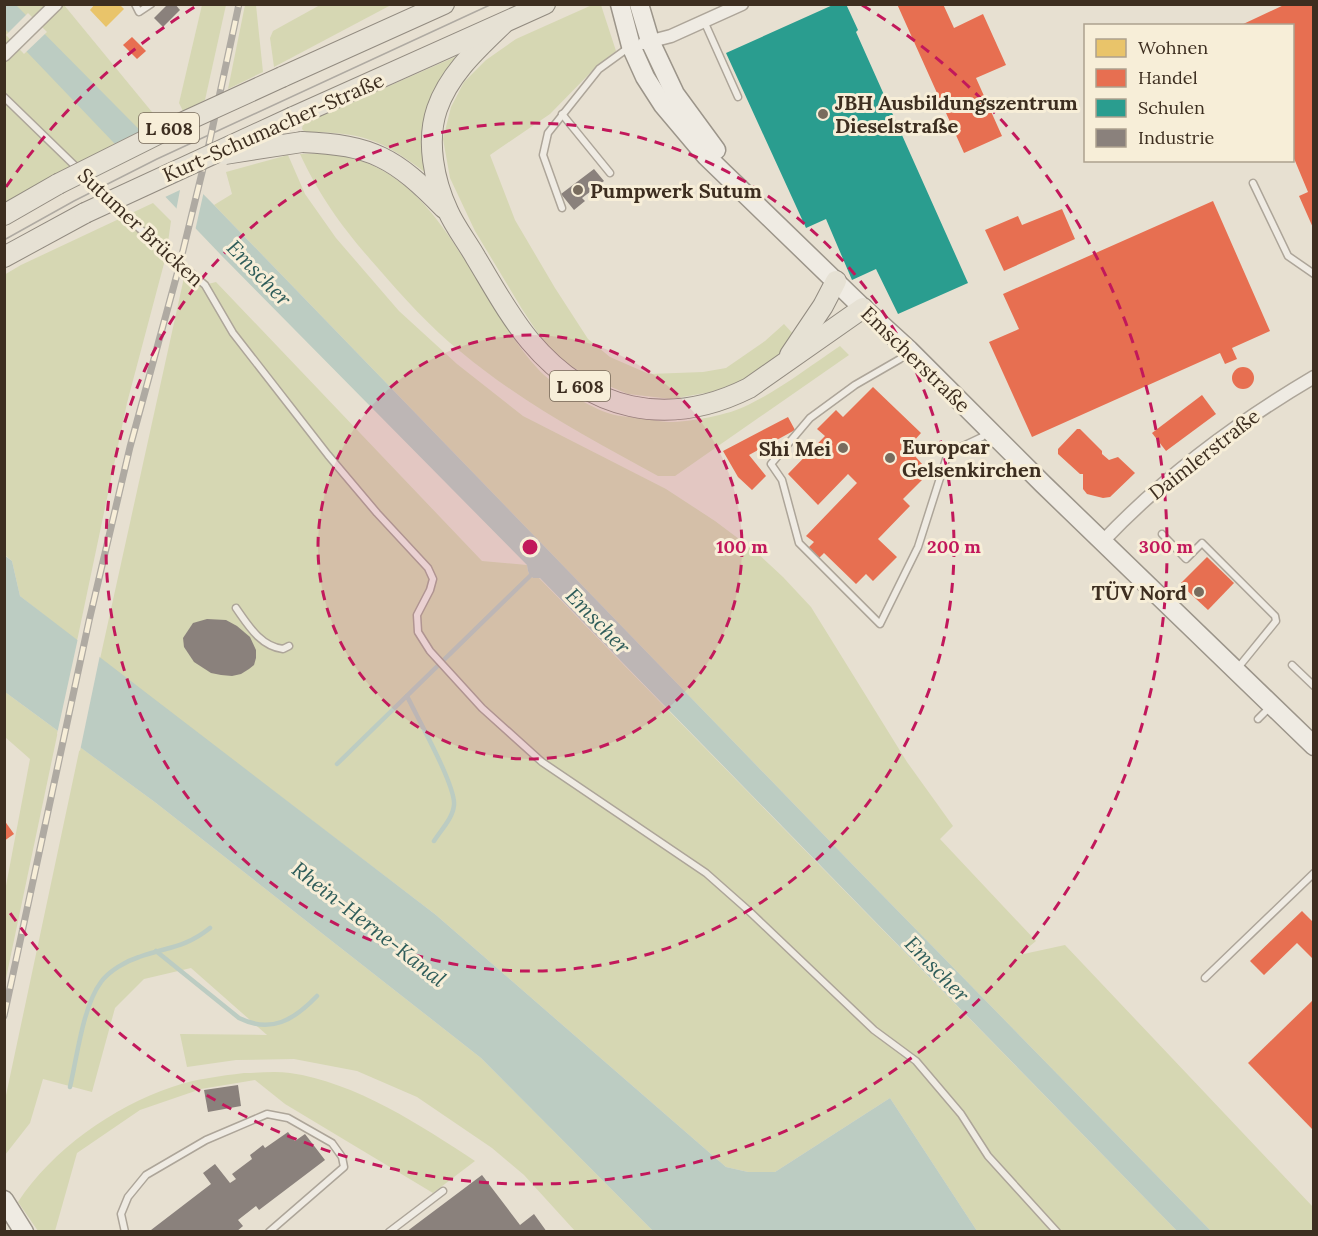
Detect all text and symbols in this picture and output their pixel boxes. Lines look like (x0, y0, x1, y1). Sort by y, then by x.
legend (1084, 24, 1294, 162)
text: Wohnen (1138, 36, 1208, 59)
text: Handel (1138, 66, 1198, 89)
street label: Kurt-Schumacher-Straße (159, 67, 388, 187)
place label: JBH Ausbildungszentrum Dieselstraße (835, 90, 1078, 138)
text: Schulen (1138, 96, 1205, 119)
marker: JBH Ausbildungszentrum Dieselstraße (816, 107, 830, 121)
road number: L 608 (139, 113, 199, 143)
text: Industrie (1138, 126, 1214, 149)
street label: Sutumer Brücken (73, 162, 209, 292)
place label: Pumpwerk Sutum (590, 178, 762, 203)
marker: Pumpwerk Sutum (571, 183, 585, 197)
water label: Emscher (221, 234, 297, 312)
street label: Emscherstraße (856, 301, 976, 417)
road number: L 608 (550, 371, 610, 401)
street label: Daimlerstraße (1144, 403, 1265, 505)
place label: Europcar Gelsenkirchen (902, 434, 1042, 482)
place label: Shi Mei (759, 436, 831, 461)
marker: Shi Mei (836, 441, 850, 455)
marker: Europcar Gelsenkirchen (883, 451, 897, 465)
text: 100 m (716, 535, 768, 558)
text: 200 m (927, 535, 981, 558)
text: 300 m (1139, 535, 1194, 558)
centre of rings (520, 537, 540, 557)
place label: TÜV Nord (1092, 580, 1187, 605)
water label: Emscher (560, 582, 636, 660)
marker: TÜV Nord (1192, 585, 1206, 599)
water label: Rhein-Herne-Kanal (286, 855, 452, 993)
water label: Emscher (899, 930, 975, 1008)

